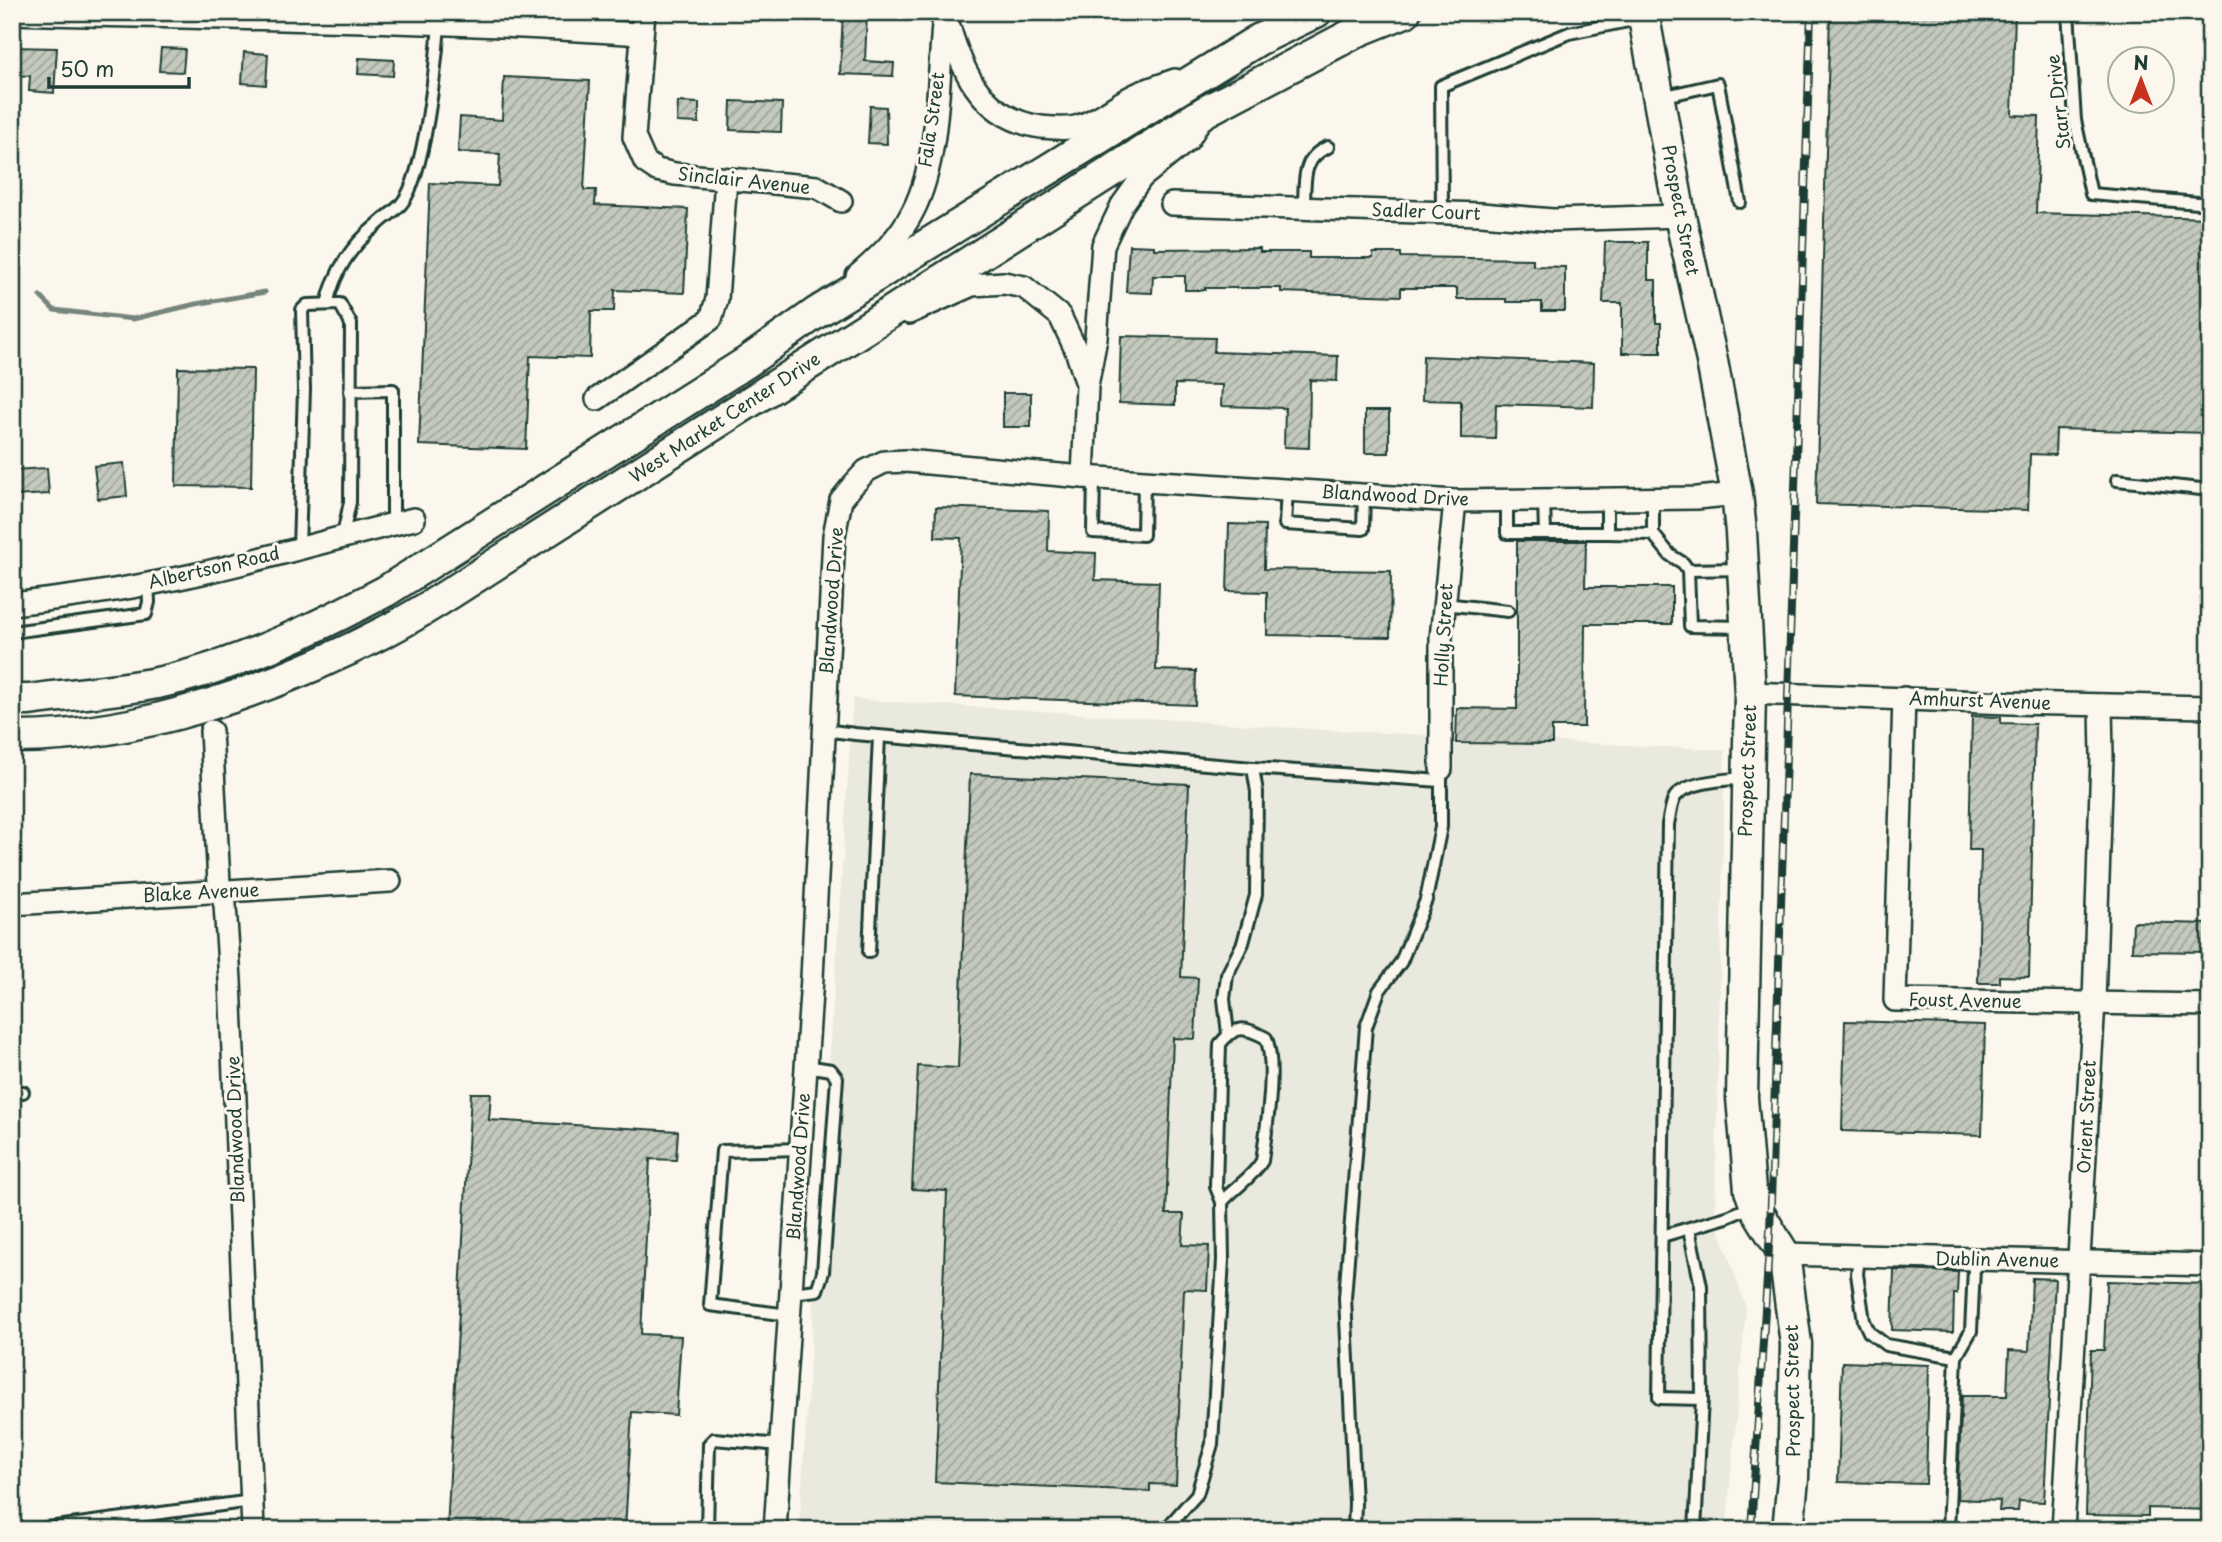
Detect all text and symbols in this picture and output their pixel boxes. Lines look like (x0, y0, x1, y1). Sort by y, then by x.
scale bar (49, 46, 189, 90)
north arrow (2106, 46, 2176, 116)
text: N (2133, 48, 2149, 76)
text: 50 m (60, 52, 114, 84)
street label: Starr Drive (2038, 53, 2077, 151)
street label: Fala Street (910, 70, 951, 169)
street label: Prospect Street (1656, 142, 1707, 277)
street label: Sinclair Avenue (677, 159, 812, 200)
street label: Sadler Court (1371, 195, 1481, 226)
street label: West Market Center Drive (623, 345, 825, 489)
street label: Blandwood Drive (1320, 477, 1470, 512)
street label: Blandwood Drive (812, 526, 849, 676)
street label: Albertson Road (145, 538, 282, 595)
street label: Holly Street (1426, 583, 1459, 687)
street label: Amhurst Avenue (1909, 684, 2052, 715)
street label: Prospect Street (1731, 704, 1762, 838)
street label: Blake Avenue (142, 875, 260, 908)
street label: Foust Avenue (1908, 985, 2022, 1014)
street label: Blandwood Drive (218, 1056, 251, 1205)
street label: Orient Street (2069, 1059, 2102, 1174)
street label: Blandwood Drive (779, 1092, 816, 1242)
street label: Dublin Avenue (1935, 1244, 2060, 1273)
street label: Prospect Street (1777, 1324, 1806, 1458)

